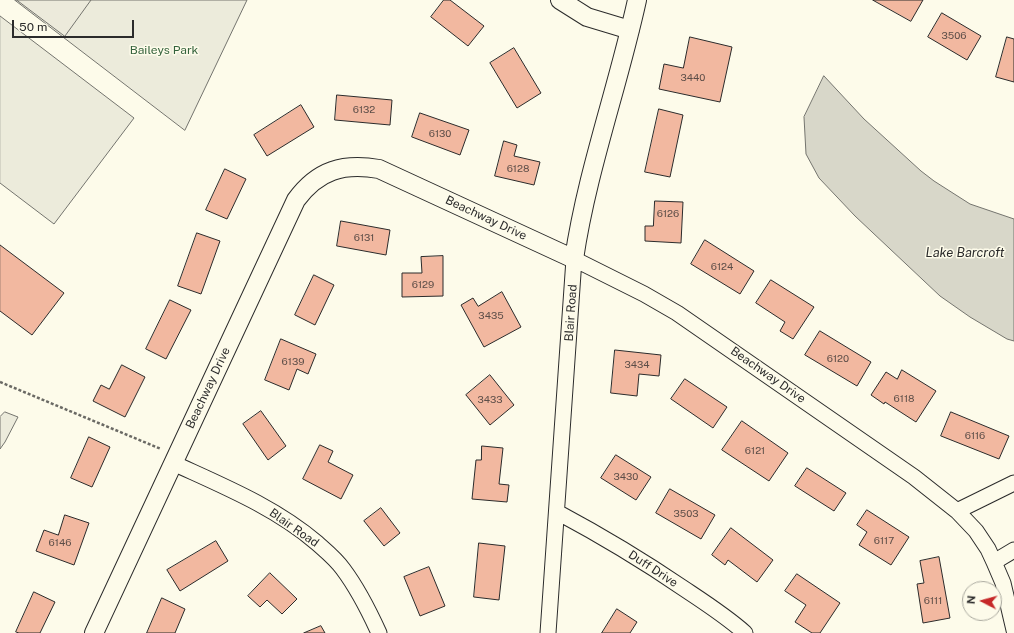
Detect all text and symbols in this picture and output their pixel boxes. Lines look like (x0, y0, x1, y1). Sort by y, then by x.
scale bar (14, 12, 136, 38)
text: 50 m (19, 20, 47, 34)
house number: 3506 (942, 30, 966, 42)
park label: Baileys Park (130, 43, 198, 57)
house number: 3440 (681, 72, 705, 84)
house number: 6132 (353, 104, 375, 116)
house number: 6130 (429, 128, 451, 140)
house number: 6128 (507, 163, 529, 175)
street label: Beachway Drive (443, 193, 529, 243)
house number: 6126 (657, 208, 679, 220)
house number: 6131 (354, 232, 374, 244)
water label: Lake Barcroft (926, 245, 1004, 261)
house number: 6124 (711, 261, 733, 273)
house number: 6129 (412, 279, 434, 291)
street label: Blair Road (562, 284, 580, 342)
house number: 3435 (478, 310, 504, 322)
street label: Beachway Drive (728, 344, 808, 406)
street label: Beachway Drive (183, 345, 233, 431)
house number: 6120 (827, 353, 849, 365)
house number: 6139 (282, 356, 304, 368)
house number: 3434 (624, 359, 650, 371)
house number: 6118 (894, 393, 914, 405)
house number: 3433 (477, 394, 503, 406)
house number: 6116 (965, 430, 985, 442)
house number: 6121 (745, 445, 765, 457)
house number: 3430 (614, 471, 638, 483)
street label: Blair Road (266, 506, 322, 550)
house number: 3503 (673, 508, 699, 520)
house number: 6117 (874, 535, 894, 547)
house number: 6146 (49, 537, 71, 549)
street label: Duff Drive (626, 548, 680, 590)
north arrow (962, 581, 1002, 621)
house number: 6111 (924, 595, 942, 607)
text: N (965, 595, 977, 605)

